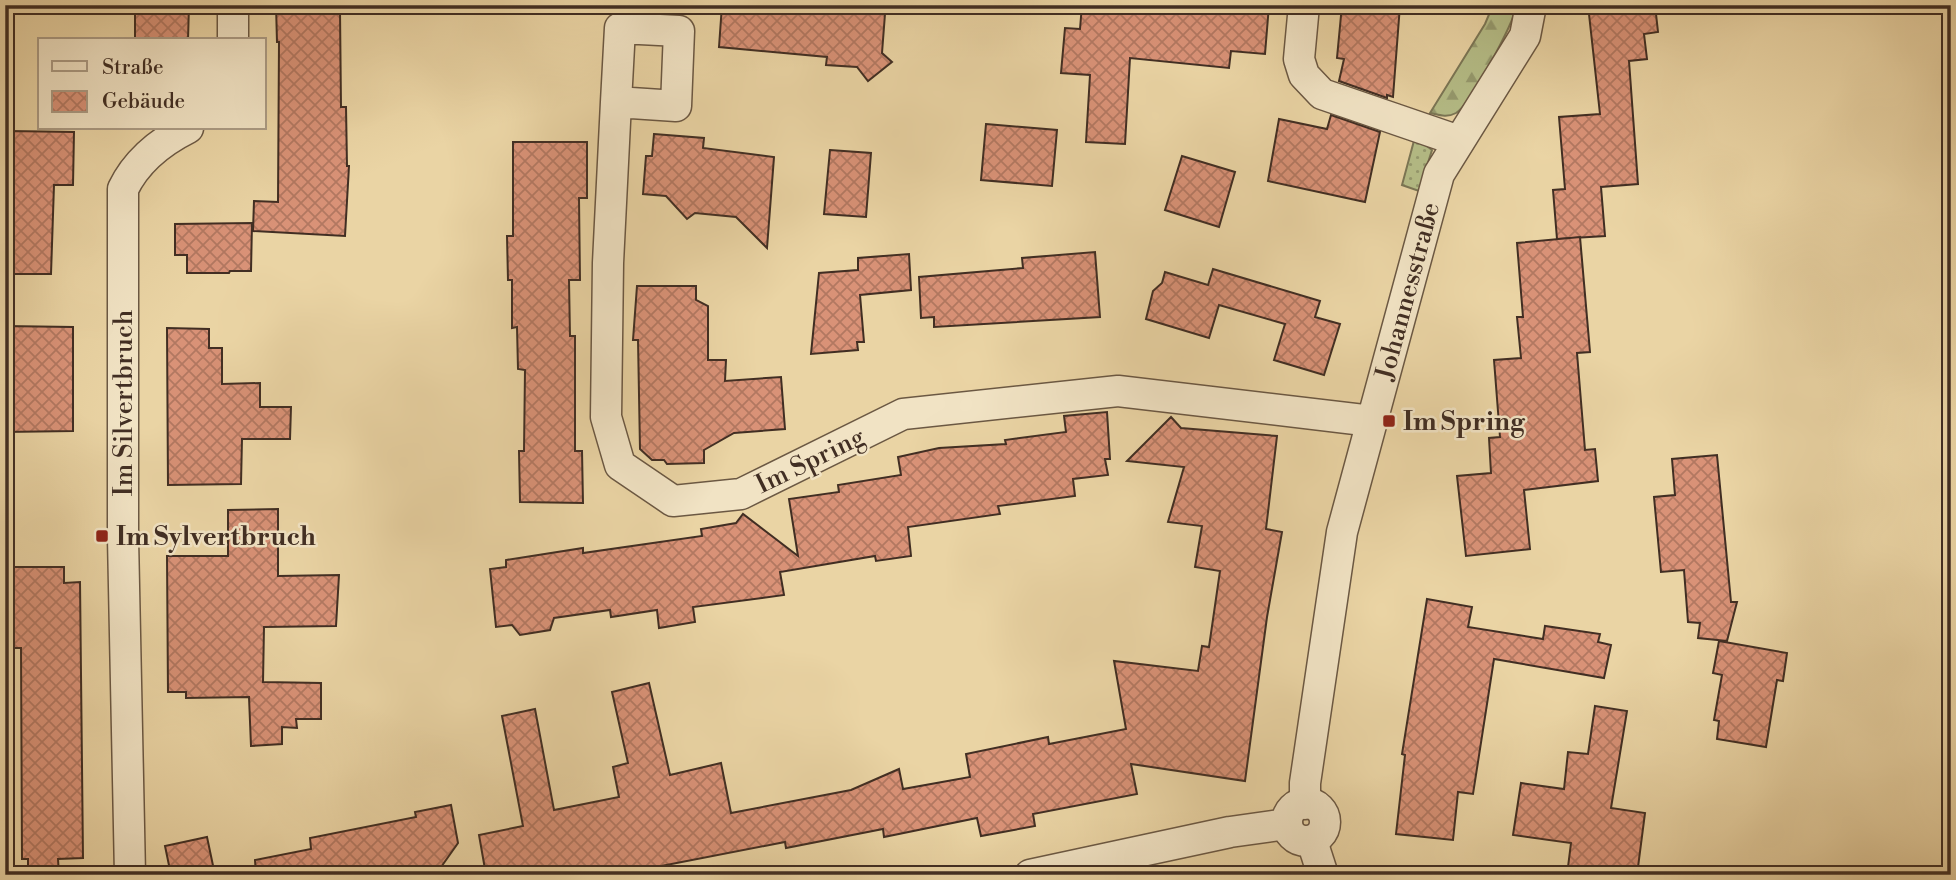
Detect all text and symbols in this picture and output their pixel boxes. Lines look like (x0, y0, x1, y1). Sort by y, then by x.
legend (38, 38, 266, 130)
text: Straße (102, 55, 164, 81)
text: Gebäude (102, 89, 185, 115)
street label: Johannesstraße (1369, 199, 1447, 385)
street label: Im Silvertbruch (108, 310, 140, 496)
place label: Im Spring (1403, 406, 1526, 438)
marker: Im Spring (1381, 413, 1397, 429)
street label: Im Spring (751, 421, 871, 501)
place label: Im Sylvertbruch (116, 521, 316, 553)
marker: Im Sylvertbruch (94, 528, 110, 544)

